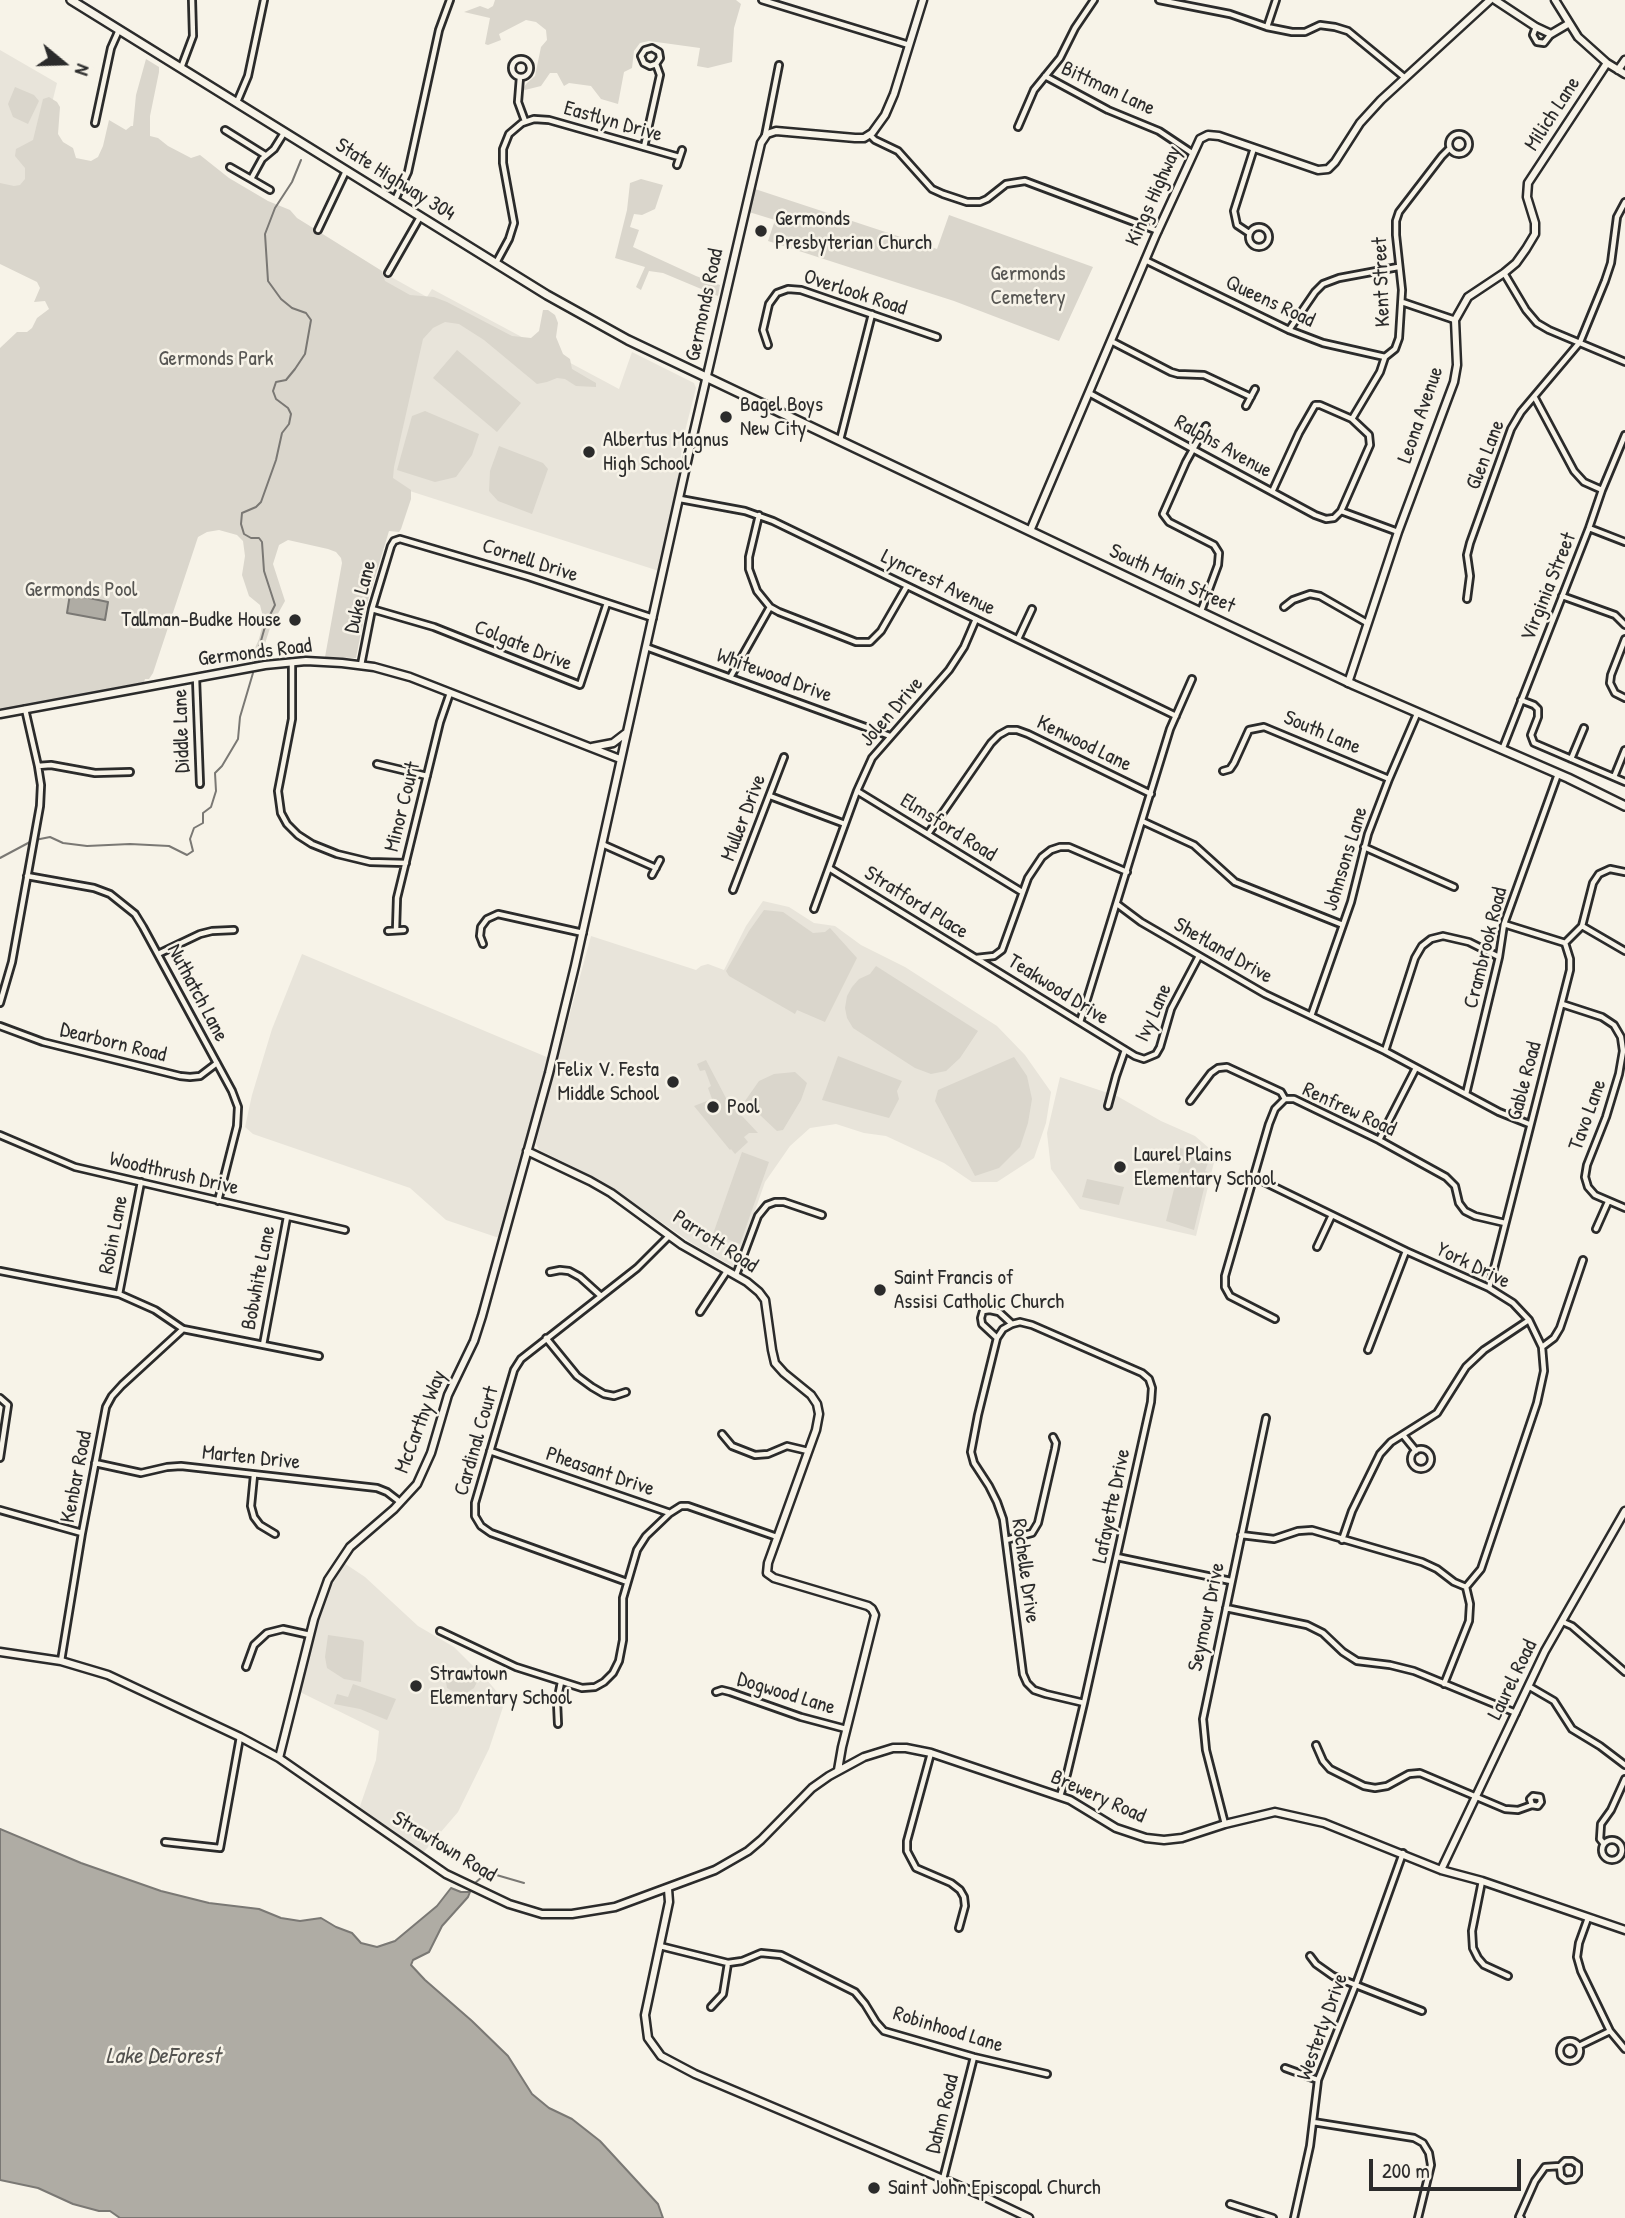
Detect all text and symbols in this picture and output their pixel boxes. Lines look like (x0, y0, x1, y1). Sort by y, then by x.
north arrow (28, 28, 98, 98)
street label: Bittman Lane (1057, 56, 1159, 122)
text: N (69, 61, 97, 79)
street label: Milich Lane (1520, 72, 1586, 156)
street label: Eastlyn Drive (561, 96, 665, 148)
street label: State Highway 304 (330, 133, 460, 227)
street label: Kings Highway (1121, 142, 1187, 250)
place label: Germonds Presbyterian Church (775, 206, 932, 256)
marker: Germonds Presbyterian Church (753, 223, 769, 239)
street label: Kent Street (1368, 237, 1396, 327)
street label: Germonds Road (681, 246, 729, 364)
park label: Germonds Cemetery (990, 261, 1066, 311)
street label: Overlook Road (800, 264, 910, 322)
street label: Queens Road (1221, 270, 1319, 334)
park label: Germonds Park (159, 346, 273, 372)
street label: Leona Avenue (1393, 363, 1449, 467)
place label: Bagel Boys New City (740, 392, 823, 442)
marker: Bagel Boys New City (718, 409, 734, 425)
street label: Ralphs Avenue (1170, 410, 1276, 484)
street label: Glen Lane (1461, 417, 1511, 493)
place label: Albertus Magnus High School (603, 427, 729, 477)
marker: Albertus Magnus High School (581, 444, 597, 460)
street label: Virginia Street (1516, 529, 1582, 645)
street label: Cornell Drive (479, 534, 581, 588)
street label: South Main Street (1105, 539, 1239, 619)
street label: Lyncrest Avenue (877, 544, 999, 622)
street label: Duke Lane (340, 558, 382, 636)
park label: Germonds Pool (25, 577, 137, 603)
place label: Tallman-Budke House (121, 607, 281, 633)
marker: Tallman-Budke House (287, 612, 303, 628)
street label: Colgate Drive (470, 615, 576, 677)
street label: Germonds Road (197, 634, 313, 672)
street label: Whitewood Drive (713, 643, 835, 709)
street label: Jolen Drive (855, 672, 929, 752)
street label: Diddle Lane (168, 689, 196, 773)
street label: South Lane (1280, 706, 1364, 760)
street label: Kenwood Lane (1032, 710, 1136, 778)
street label: Minor Court (380, 759, 426, 855)
street label: Muller Drive (716, 771, 772, 865)
street label: Elmsford Road (895, 788, 1001, 868)
street label: Johnsons Lane (1318, 804, 1374, 914)
street label: Stratford Place (859, 861, 973, 945)
street label: Crambrook Road (1459, 885, 1513, 1011)
street label: Shetland Drive (1169, 913, 1277, 989)
street label: Nuthatch Lane (161, 940, 233, 1046)
street label: Teakwood Drive (1003, 949, 1113, 1031)
street label: Ivy Lane (1130, 980, 1178, 1046)
street label: Dearborn Road (57, 1018, 169, 1068)
street label: Gable Road (1502, 1039, 1548, 1123)
place label: Felix V. Festa Middle School (557, 1057, 659, 1107)
marker: Felix V. Festa Middle School (665, 1074, 681, 1090)
street label: Tavo Lane (1564, 1076, 1612, 1154)
street label: Renfrew Road (1298, 1077, 1400, 1143)
place label: Pool (727, 1094, 760, 1120)
marker: Pool (705, 1099, 721, 1115)
place label: Laurel Plains Elementary School (1134, 1142, 1276, 1192)
street label: Woodthrush Drive (107, 1147, 241, 1201)
marker: Laurel Plains Elementary School (1112, 1159, 1128, 1175)
street label: Robin Lane (94, 1194, 134, 1276)
street label: Parrott Road (668, 1205, 762, 1279)
street label: Bobwhite Lane (237, 1224, 281, 1332)
street label: York Drive (1432, 1237, 1514, 1295)
place label: Saint Francis of Assisi Catholic Church (894, 1265, 1064, 1315)
marker: Saint Francis of Assisi Catholic Church (872, 1282, 888, 1298)
street label: McCarthy Way (390, 1367, 452, 1477)
street label: Cardinal Court (449, 1383, 505, 1499)
street label: Kenbar Road (56, 1429, 98, 1525)
street label: Marten Drive (201, 1440, 301, 1476)
street label: Pheasant Drive (543, 1442, 657, 1502)
street label: Lafayette Drive (1088, 1447, 1136, 1565)
street label: Rochelle Drive (1005, 1517, 1045, 1625)
street label: Seymour Drive (1183, 1560, 1231, 1674)
street label: Laurel Road (1483, 1636, 1543, 1724)
place label: Strawtown Elementary School (430, 1661, 572, 1711)
street label: Dogwood Lane (734, 1667, 838, 1721)
marker: Strawtown Elementary School (408, 1678, 424, 1694)
street label: Brewery Road (1047, 1765, 1149, 1829)
street label: Strawtown Road (387, 1806, 501, 1888)
street label: Westerly Drive (1292, 1970, 1354, 2084)
street label: Robinhood Lane (890, 2001, 1006, 2059)
water label: Lake DeForest (106, 2043, 220, 2071)
street label: Dahm Road (921, 2072, 965, 2156)
scale bar (1373, 2144, 1525, 2188)
text: 200 m (1382, 2156, 1430, 2185)
place label: Saint John Episcopal Church (888, 2175, 1101, 2201)
marker: Saint John Episcopal Church (866, 2180, 882, 2196)

